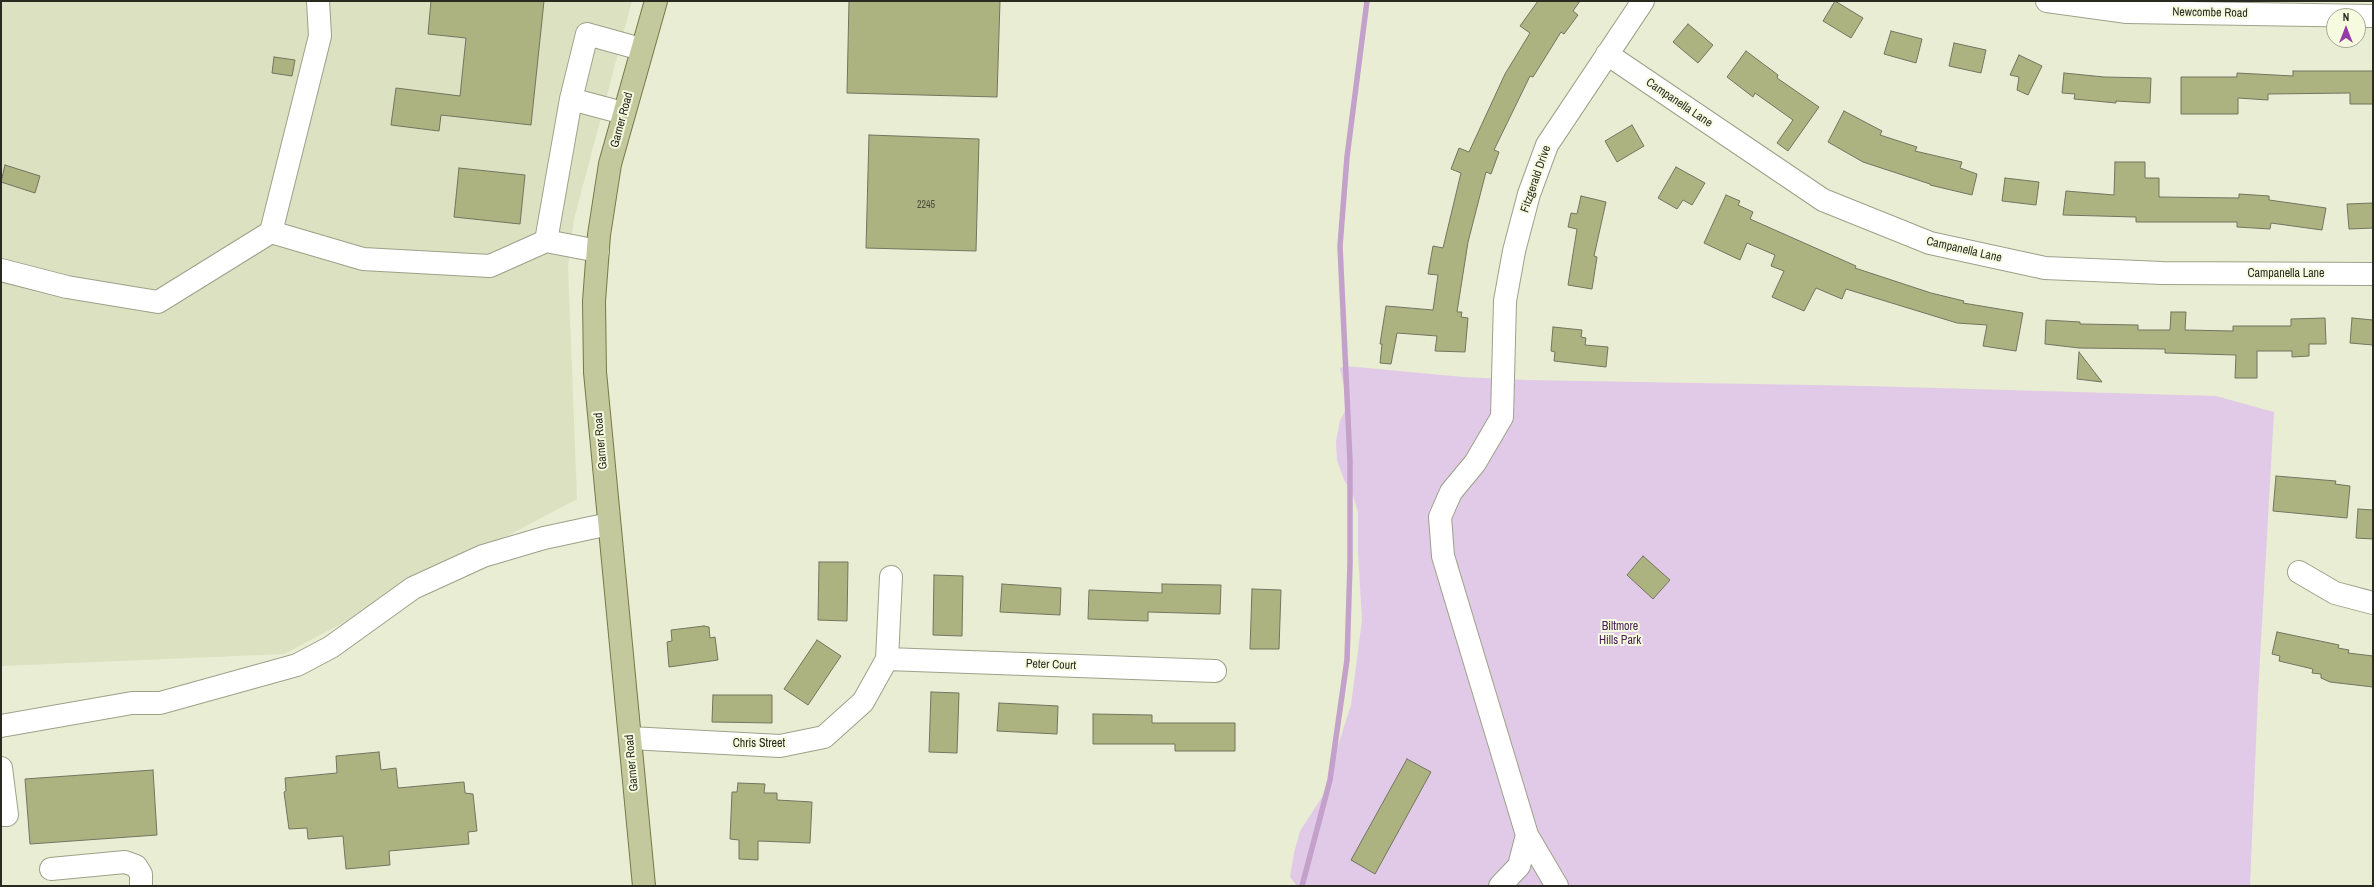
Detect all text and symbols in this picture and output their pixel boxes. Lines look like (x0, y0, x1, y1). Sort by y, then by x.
street label: Newcombe Road (2172, 5, 2248, 21)
north arrow (2326, 8, 2366, 48)
text: N (2343, 10, 2349, 24)
street label: Campanella Lane (1643, 75, 1715, 131)
street label: Garner Road (608, 91, 636, 149)
street label: Fitzgerald Drive (1518, 144, 1554, 214)
house number: 2245 (917, 199, 935, 211)
street label: Campanella Lane (1925, 234, 2003, 266)
street label: Campanella Lane (2247, 267, 2325, 281)
street label: Garner Road (591, 412, 611, 470)
park label: Biltmore Hills Park (1599, 620, 1641, 648)
street label: Peter Court (1026, 657, 1076, 673)
street label: Garner Road (622, 734, 642, 792)
street label: Chris Street (733, 737, 785, 751)

